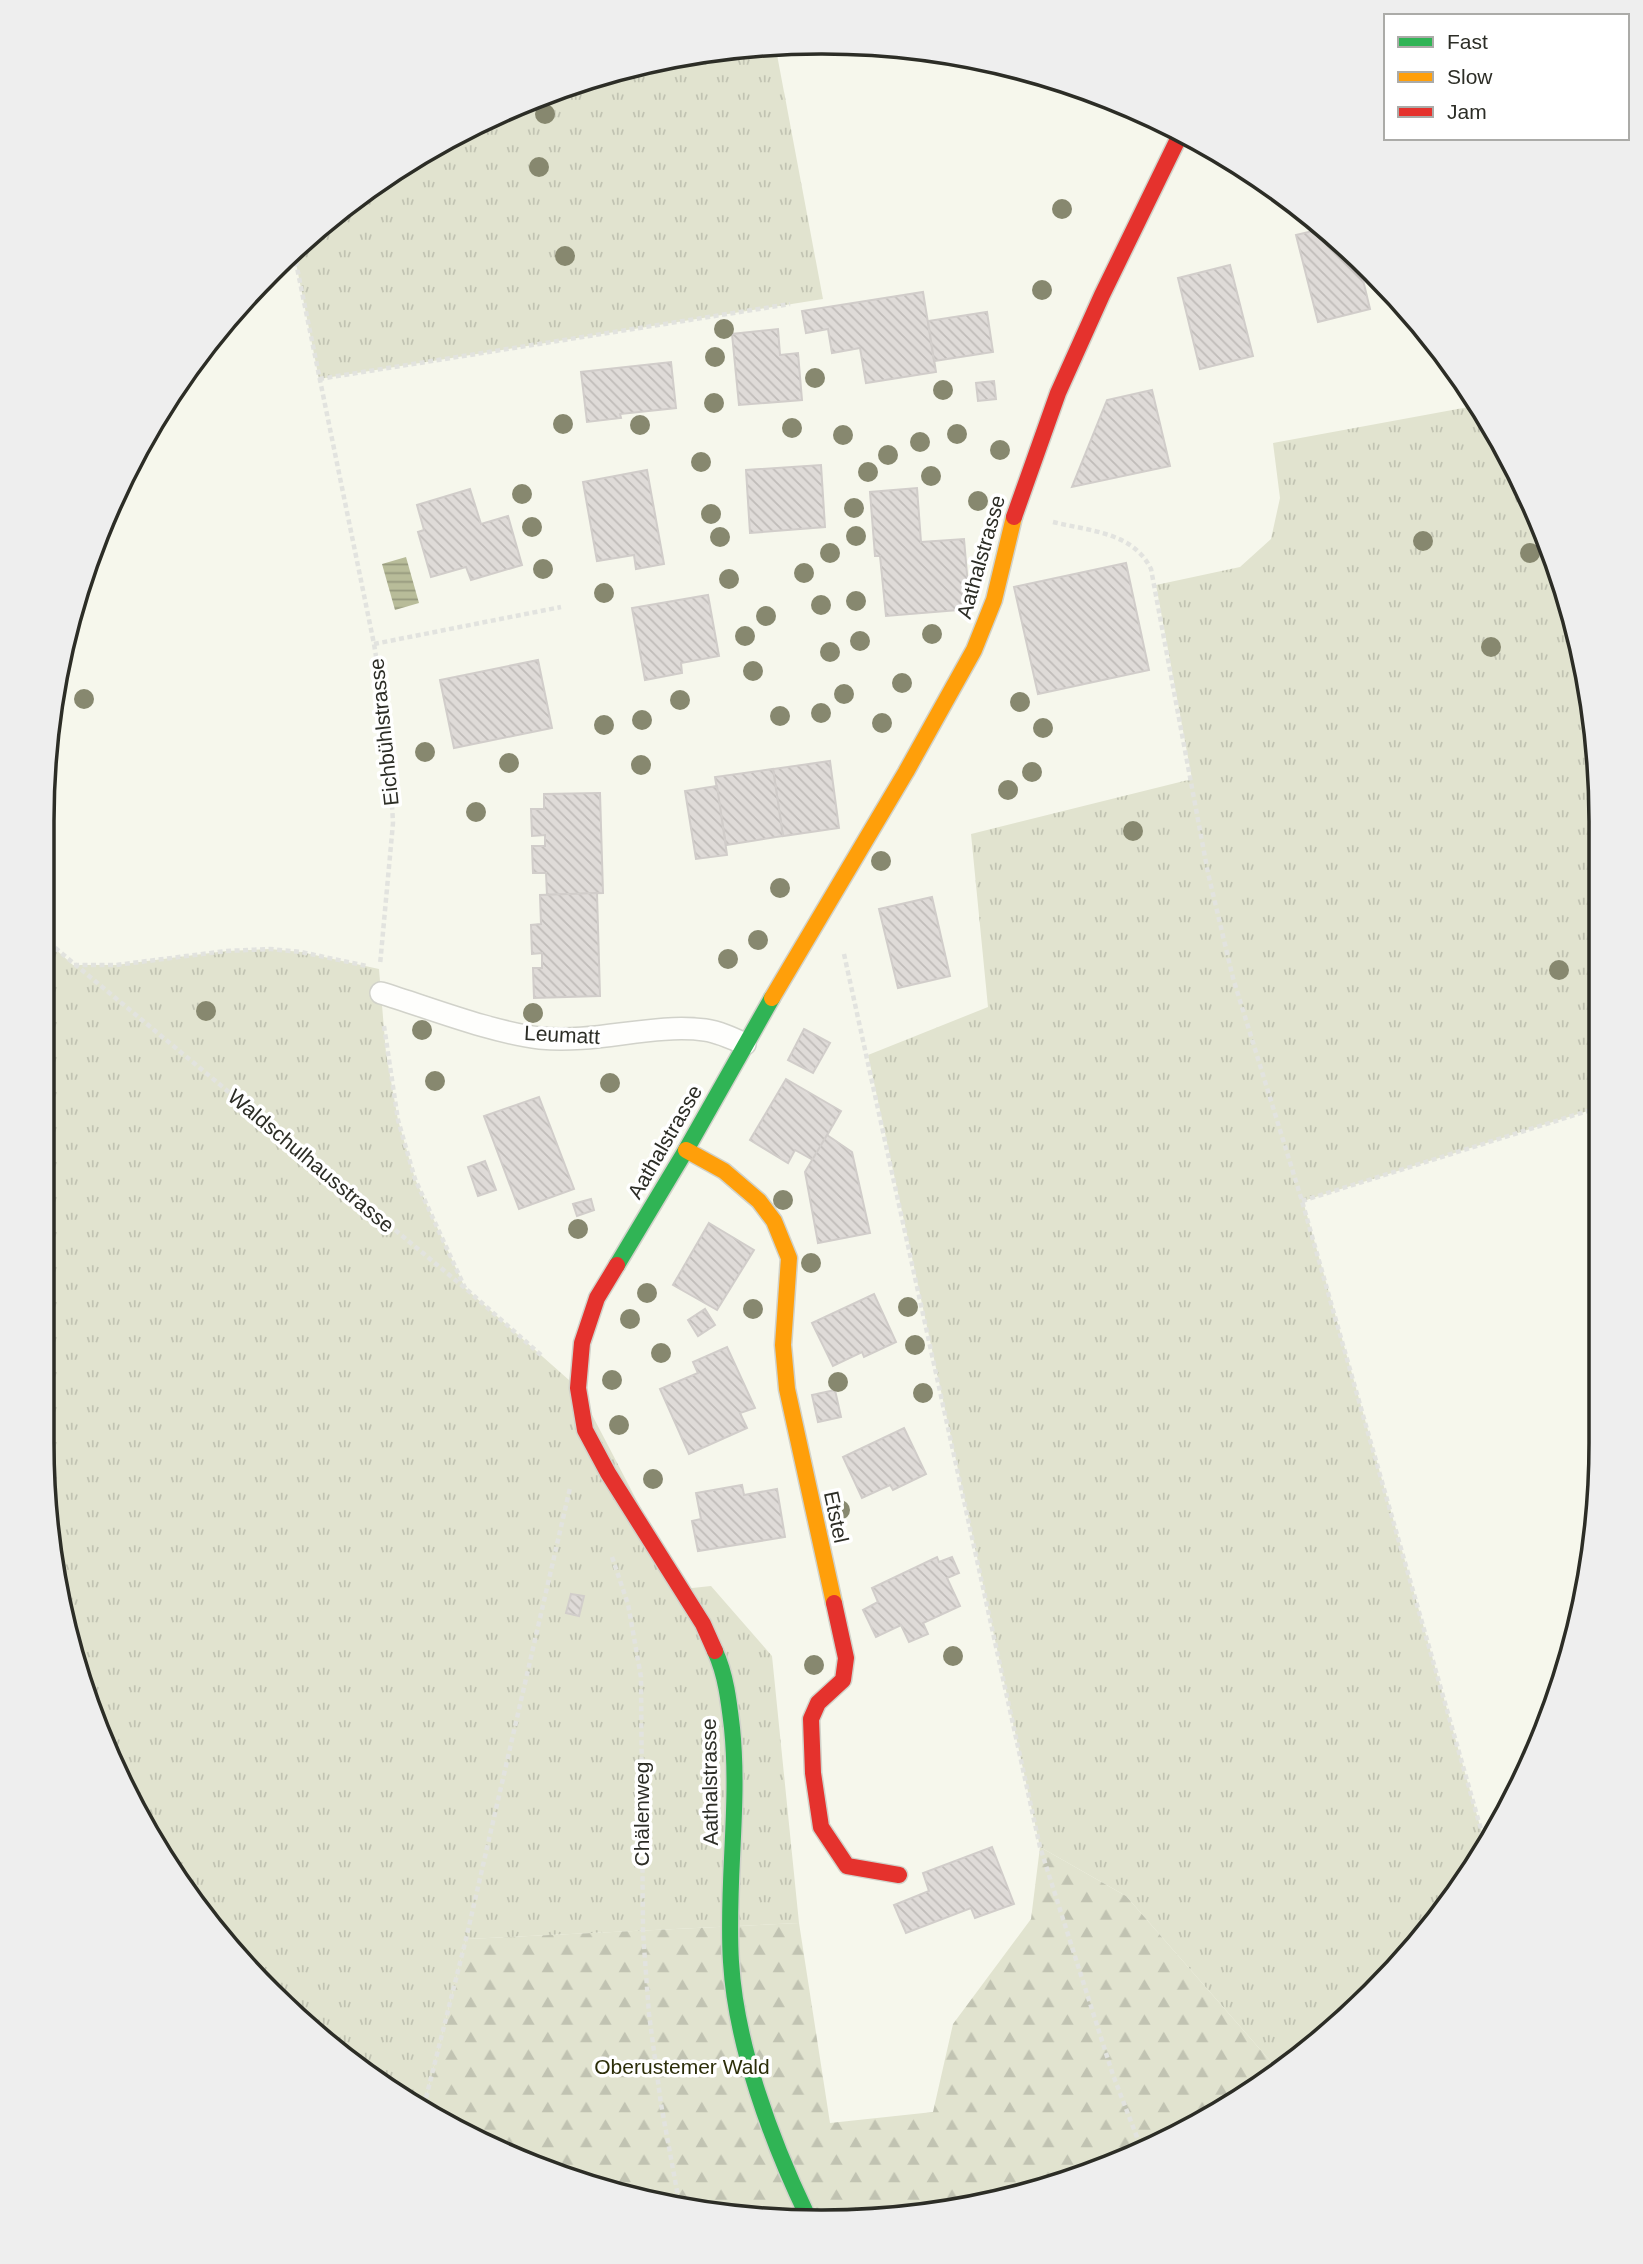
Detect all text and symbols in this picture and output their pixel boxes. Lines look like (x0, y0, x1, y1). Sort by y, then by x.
legend (1384, 14, 1629, 140)
text: Fast (1447, 30, 1488, 53)
text: Slow (1447, 65, 1493, 88)
text: Jam (1447, 100, 1487, 123)
street label: Aathalstrasse (952, 493, 1009, 621)
street label: Eichbühlstrasse (364, 657, 403, 807)
street label: Leumatt (524, 1021, 601, 1048)
street label: Aathalstrasse (623, 1081, 706, 1203)
street label: Waldschulhausstrasse (224, 1085, 399, 1237)
street label: Etstel (820, 1489, 853, 1545)
street label: Aathalstrasse (697, 1718, 722, 1846)
street label: Chälenweg (630, 1761, 653, 1867)
park label: Oberustemer Wald (594, 2055, 770, 2078)

